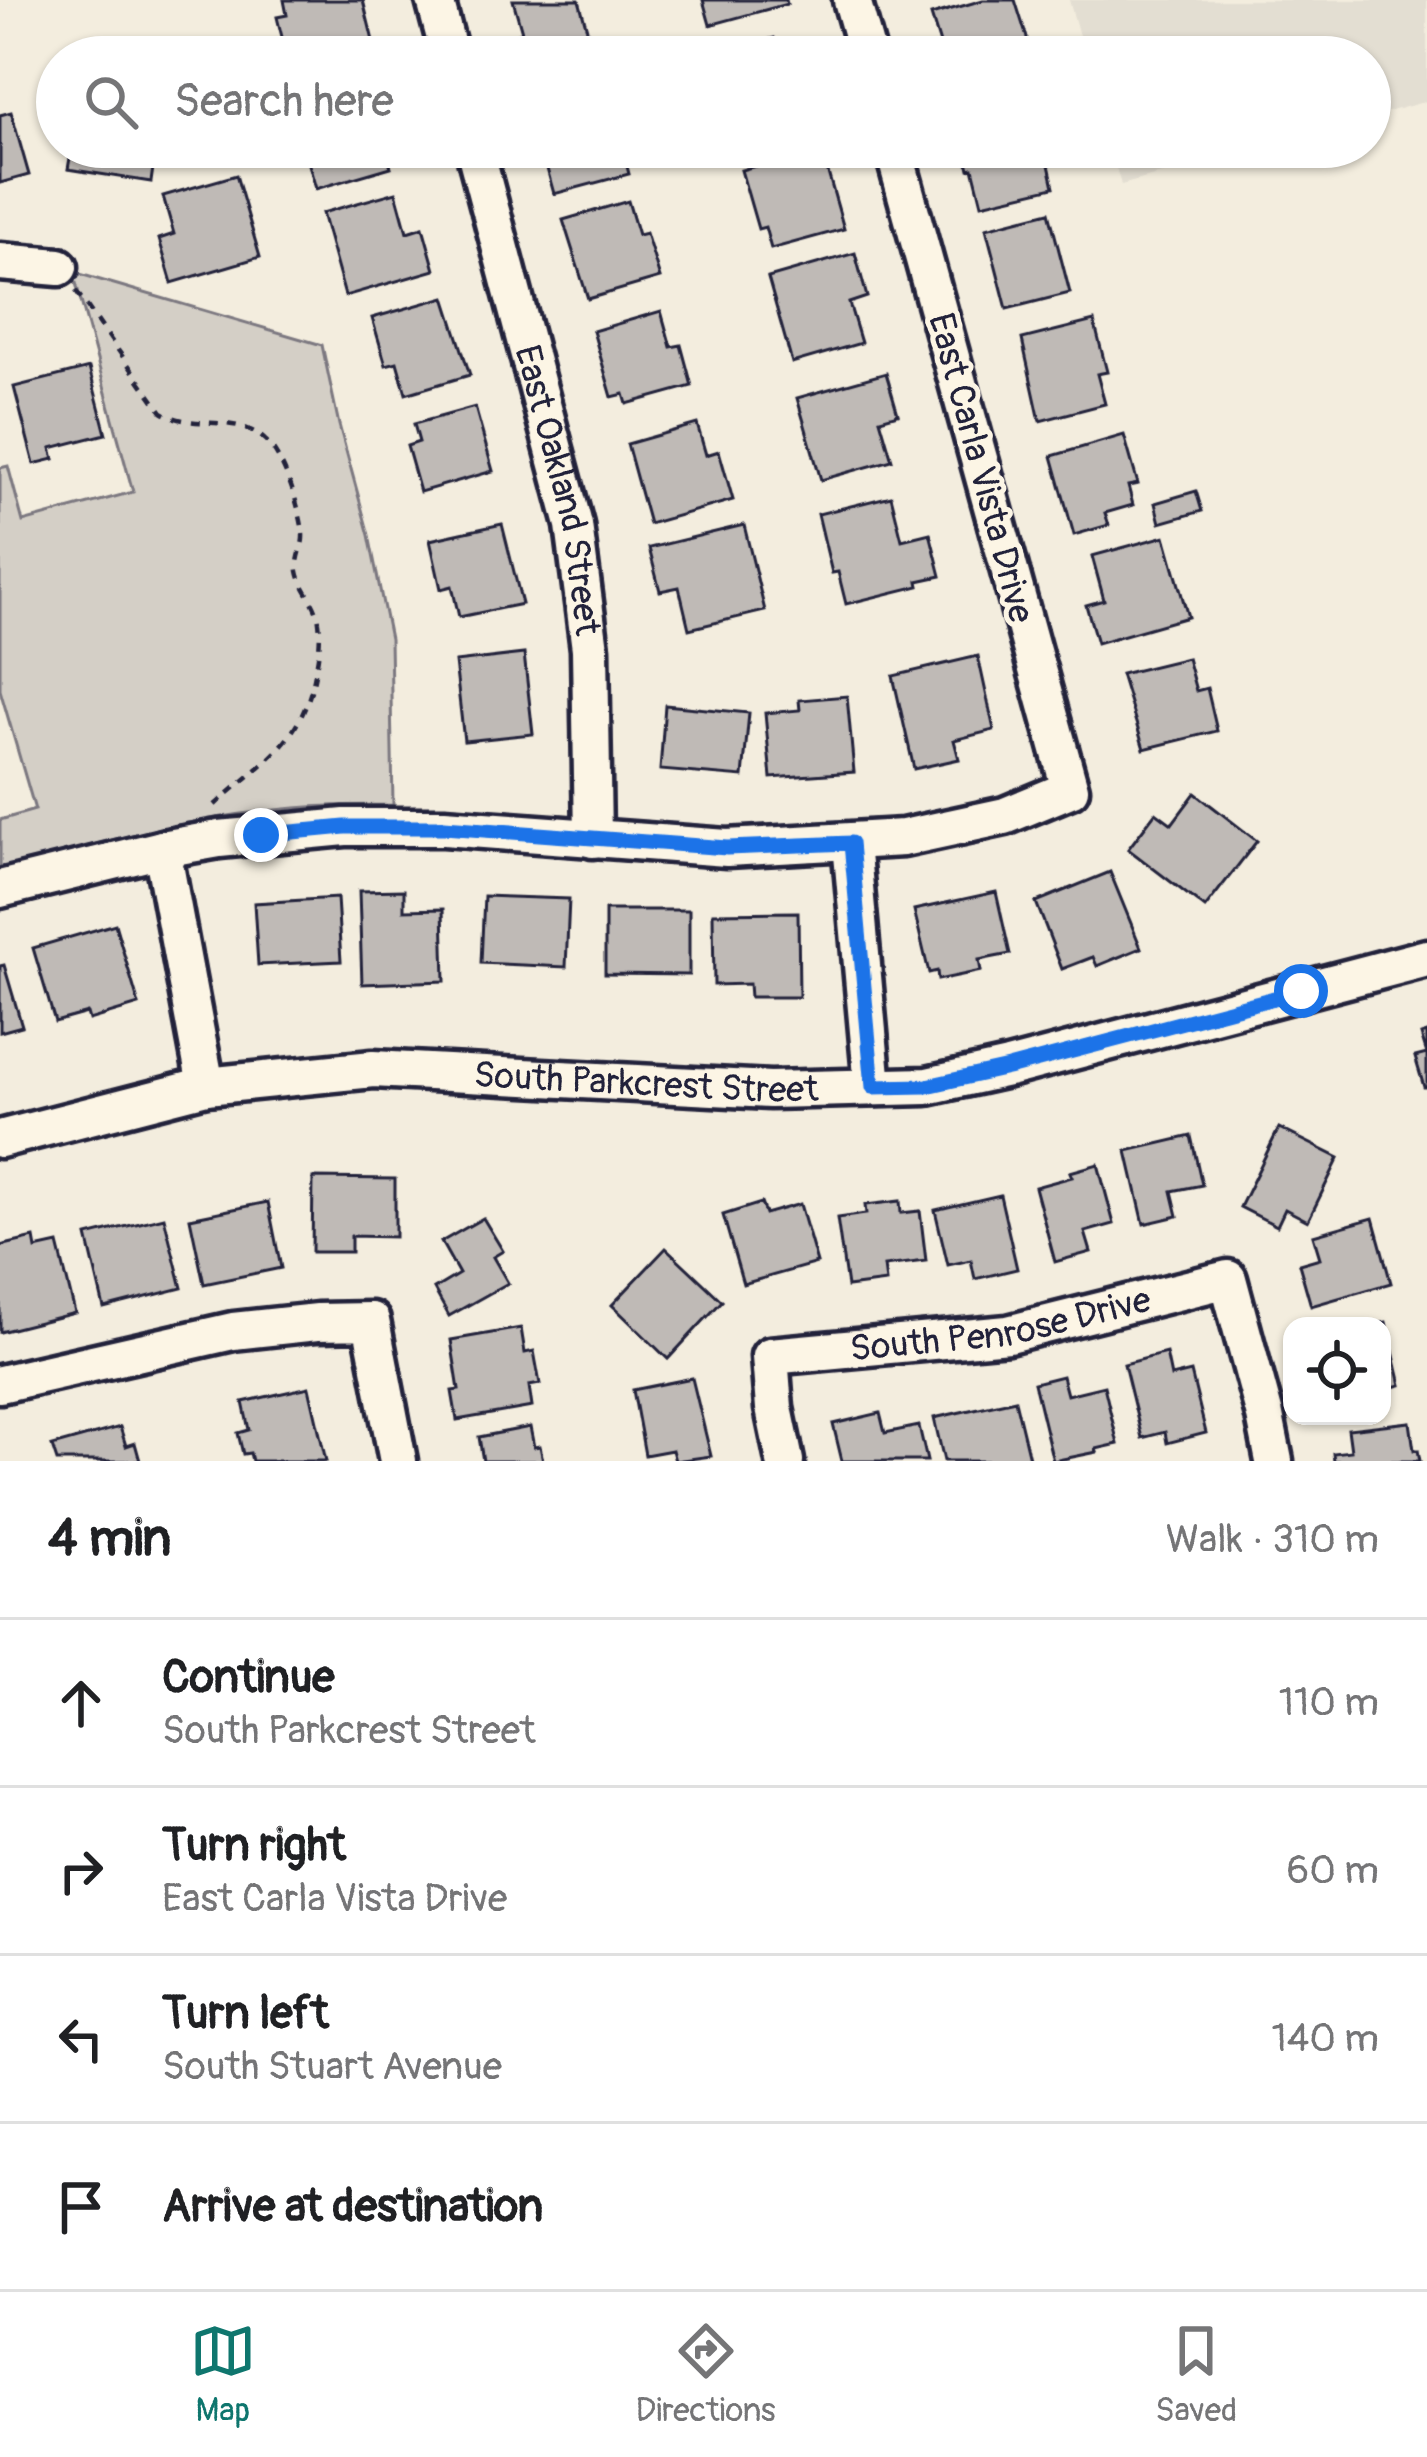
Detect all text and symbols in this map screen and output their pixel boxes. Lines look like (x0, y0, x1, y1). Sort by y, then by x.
search box (36, 36, 1391, 168)
icon: search (78, 69, 144, 135)
text: Search here (174, 74, 394, 130)
street label: East Carla Vista Drive (918, 308, 1044, 628)
street label: East Oakland Street (505, 340, 611, 639)
route end (234, 808, 288, 862)
route start (1274, 964, 1328, 1018)
street label: South Parkcrest Street (473, 1052, 819, 1113)
street label: South Penrose Drive (848, 1277, 1156, 1371)
map controls (1283, 1317, 1391, 1425)
button: locate (1283, 1317, 1391, 1425)
text: 4 min (48, 1507, 171, 1571)
text: Walk · 310 m (1166, 1515, 1379, 1564)
text: Continue (162, 1650, 335, 1706)
icon: ahead (48, 1670, 114, 1736)
text: 110 m (1279, 1678, 1379, 1727)
text: South Parkcrest Street (162, 1706, 536, 1755)
text: Turn right (162, 1818, 346, 1874)
icon: right (48, 1838, 114, 1904)
text: 60 m (1287, 1846, 1379, 1895)
text: East Carla Vista Drive (162, 1874, 507, 1923)
text: Turn left (162, 1986, 329, 2042)
icon: left (48, 2006, 114, 2072)
text: 140 m (1271, 2014, 1379, 2063)
text: South Stuart Avenue (162, 2042, 502, 2091)
icon: arrive (48, 2174, 114, 2240)
text: Arrive at destination (162, 2179, 543, 2235)
tab: Map (190, 2318, 256, 2431)
tab: Directions (636, 2318, 776, 2431)
tab: Saved (1155, 2318, 1237, 2431)

